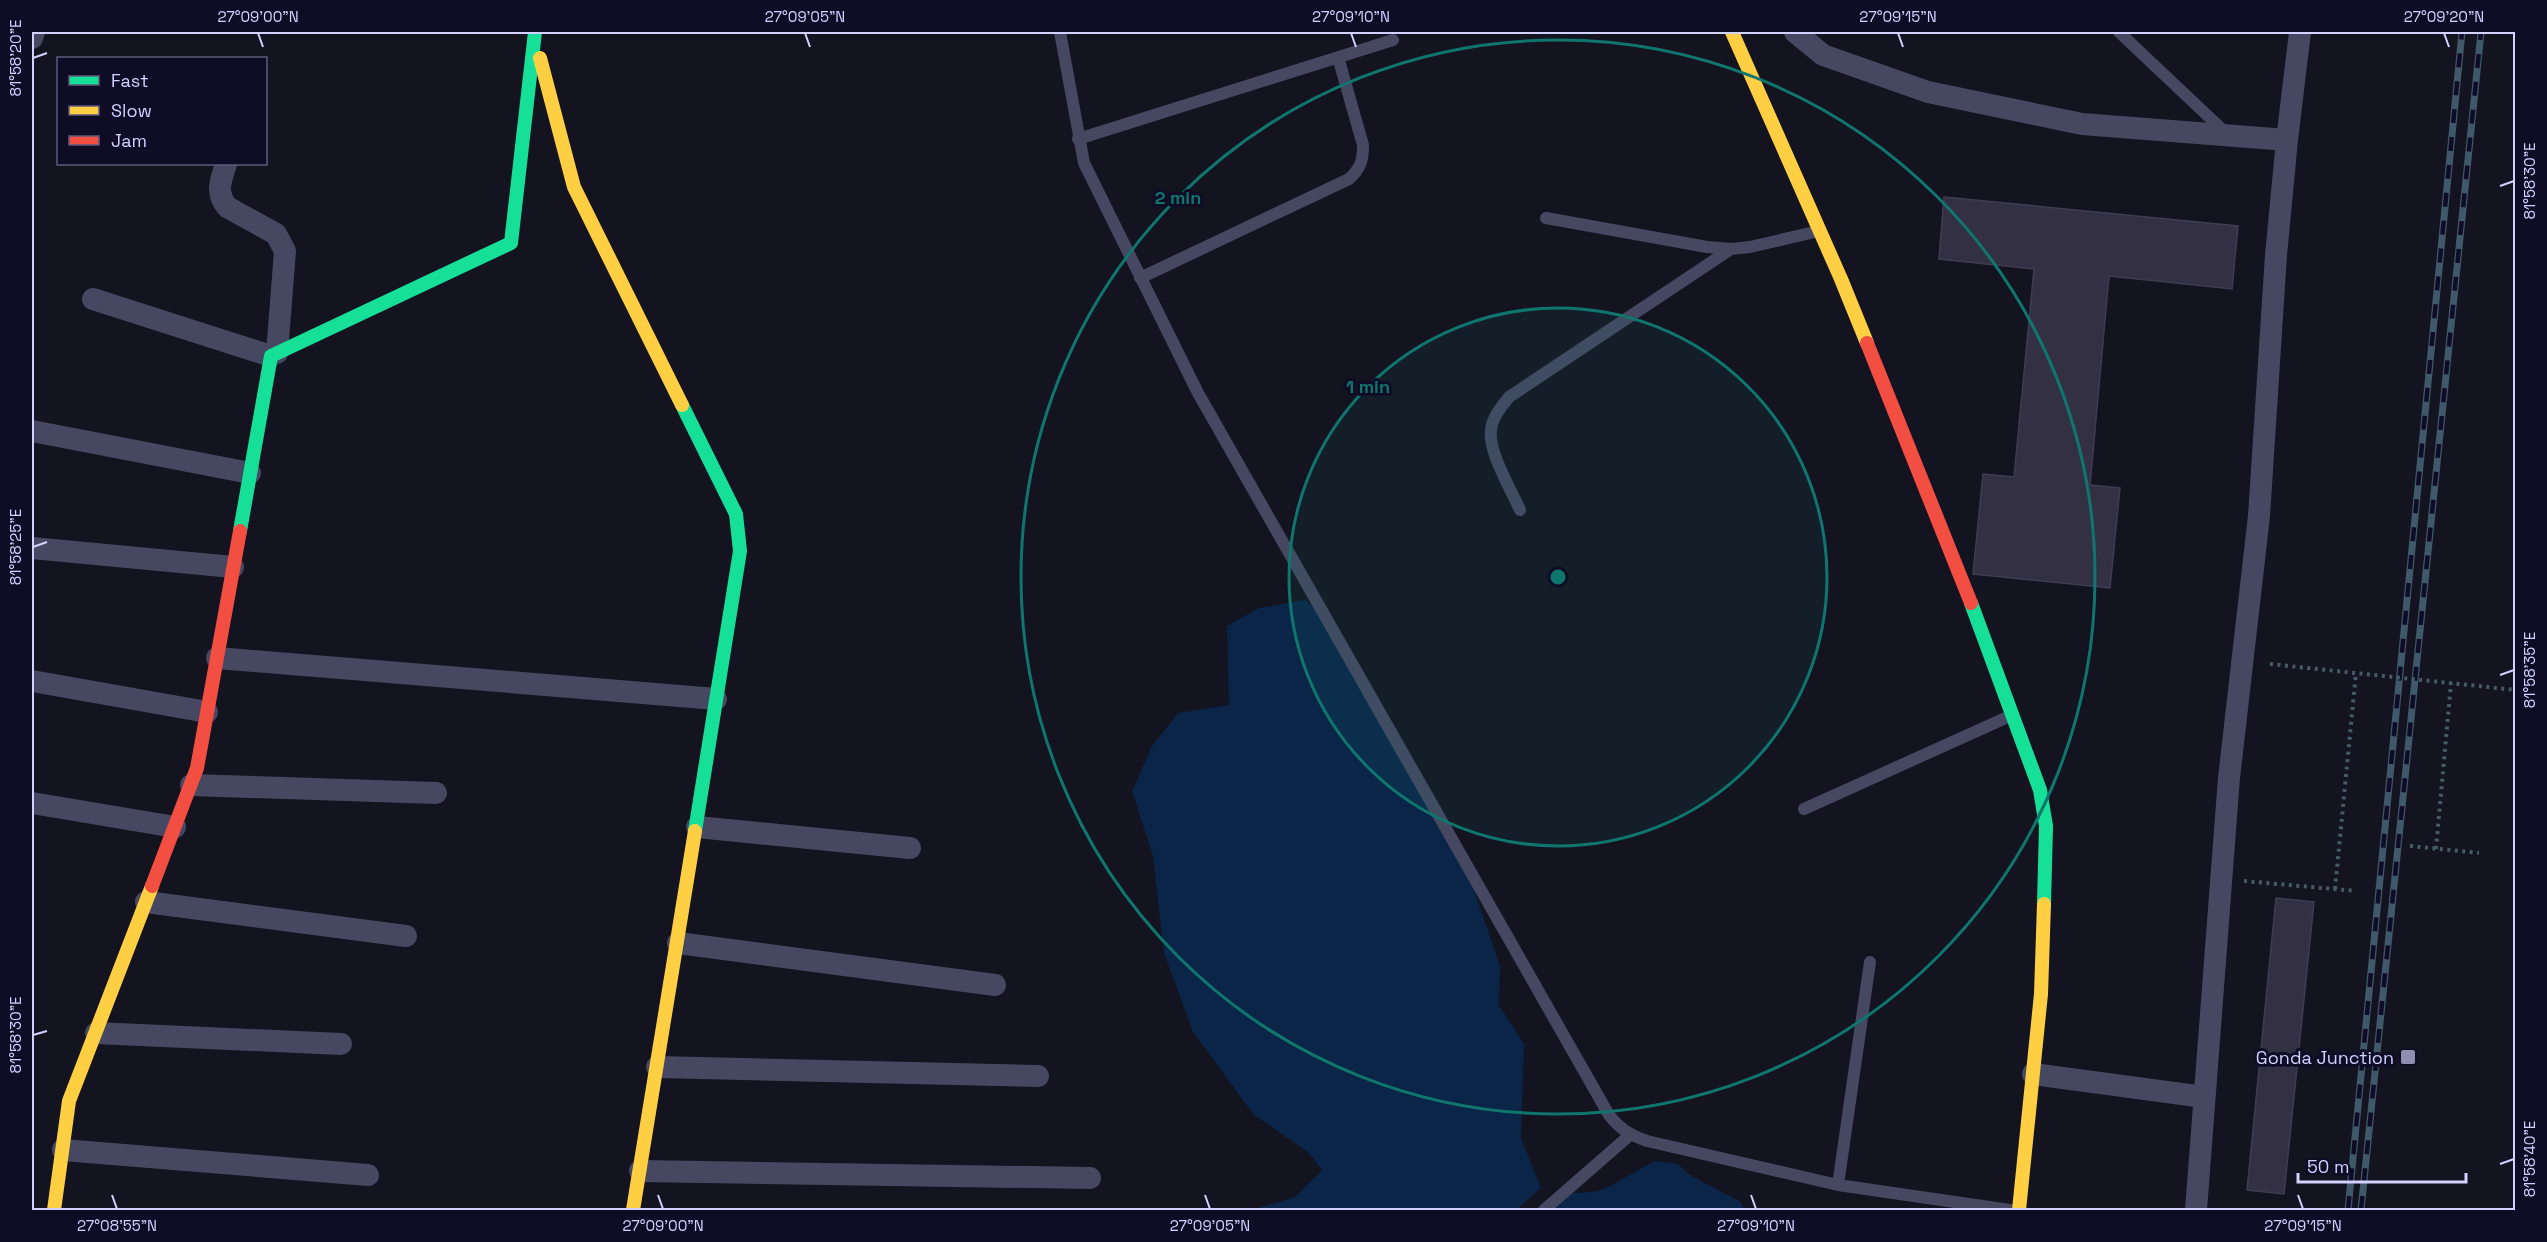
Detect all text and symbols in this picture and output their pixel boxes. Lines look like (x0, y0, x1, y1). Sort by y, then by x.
text: 27°09'00"N (217, 7, 299, 26)
text: 27°09'05"N (765, 7, 845, 26)
text: 27°09'10"N (1312, 7, 1390, 26)
text: 27°09'15"N (1859, 7, 1937, 26)
text: 27°09'20"N (2404, 7, 2484, 26)
text: 81°58'20"E (6, 20, 25, 96)
legend (57, 57, 267, 165)
text: Fast (111, 69, 148, 92)
text: Slow (111, 99, 152, 122)
text: Jam (111, 129, 147, 152)
text: 81°58'30"E (2520, 143, 2539, 219)
text: 2 min (1155, 186, 1201, 209)
text: 1 min (1346, 375, 1390, 398)
text: 81°58'25"E (6, 509, 25, 585)
centre of rings (1548, 567, 1568, 587)
text: 81°58'35"E (2520, 632, 2539, 708)
text: 81°58'30"E (6, 997, 25, 1073)
place label: Gonda Junction (2256, 1046, 2394, 1069)
marker: Gonda Junction (2399, 1048, 2417, 1066)
text: 81°58'40"E (2520, 1121, 2539, 1197)
scale bar (2298, 1146, 2466, 1184)
text: 50 m (2307, 1155, 2349, 1178)
text: 27°08'55"N (77, 1216, 157, 1235)
text: 27°09'00"N (622, 1216, 704, 1235)
text: 27°09'05"N (1170, 1216, 1250, 1235)
text: 27°09'10"N (1717, 1216, 1795, 1235)
text: 27°09'15"N (2264, 1216, 2342, 1235)

